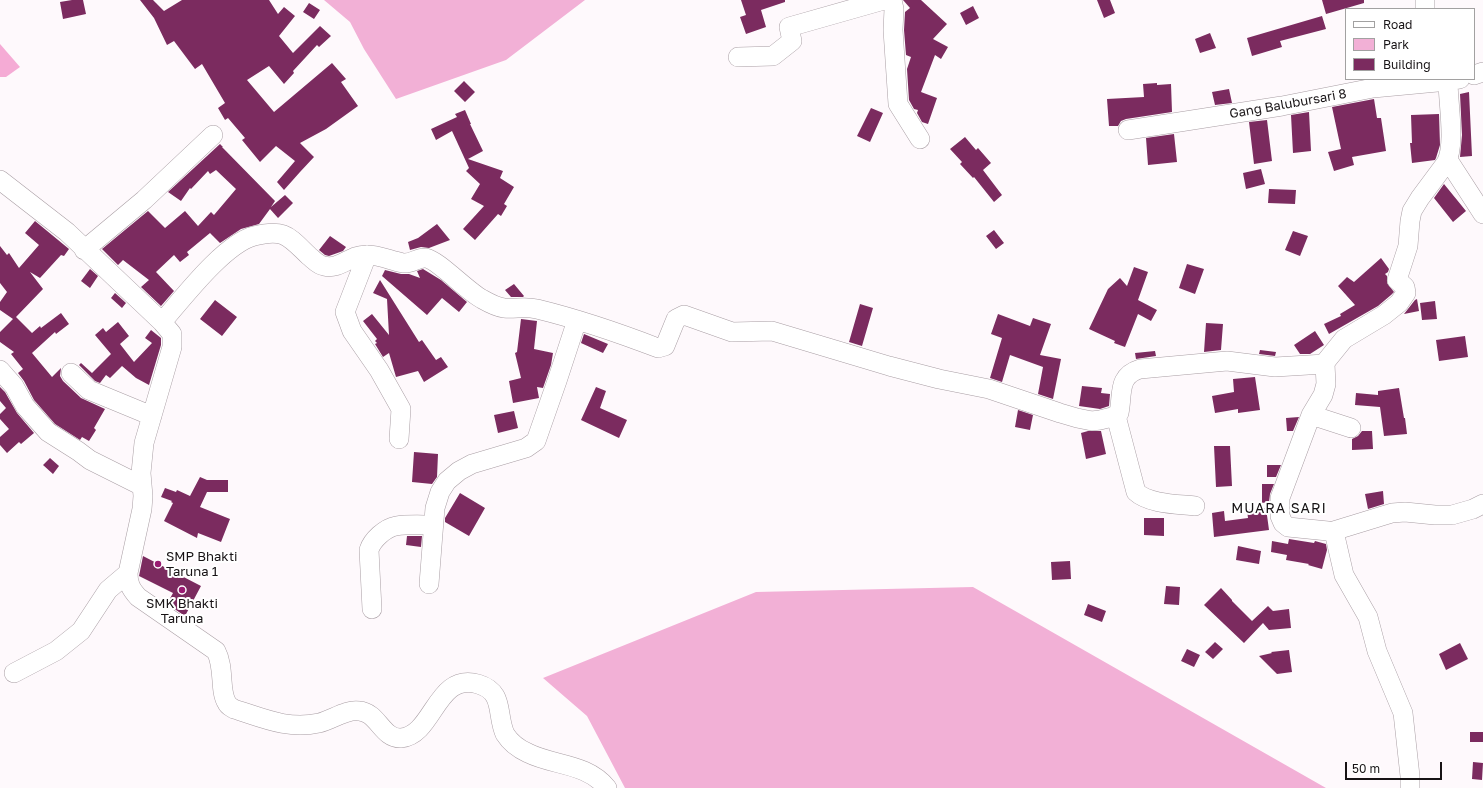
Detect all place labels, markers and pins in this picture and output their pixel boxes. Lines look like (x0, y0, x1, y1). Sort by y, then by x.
place label: SMP Bhakti Taruna 1 (166, 549, 238, 580)
marker: SMP Bhakti Taruna 1 (153, 559, 163, 569)
marker: SMK Bhakti Taruna (177, 585, 187, 595)
place label: SMK Bhakti Taruna (146, 596, 218, 627)

